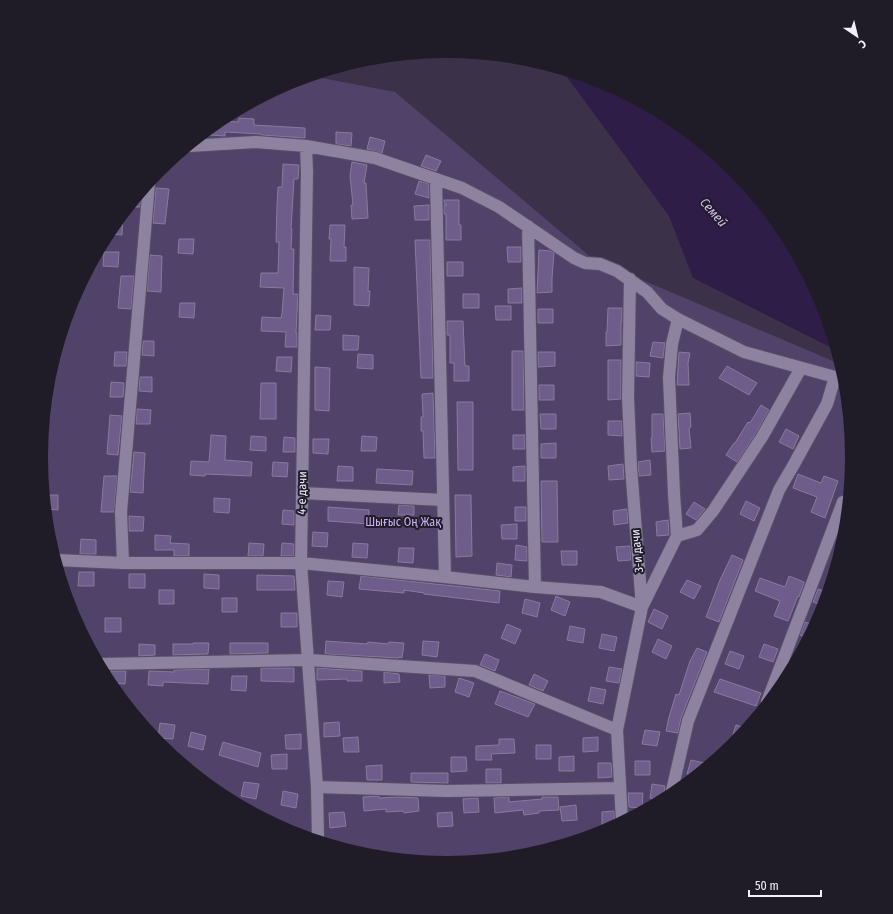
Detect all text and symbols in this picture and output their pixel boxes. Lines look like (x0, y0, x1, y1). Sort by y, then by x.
north arrow (837, 16, 877, 56)
text: С (856, 37, 869, 51)
water label: Семей (697, 195, 730, 230)
street label: 4-е дачи (295, 471, 309, 515)
park label: Шығыс Оң Жақ (365, 515, 441, 529)
street label: 3-и дачи (628, 529, 646, 573)
scale bar (749, 872, 821, 898)
text: 50 m (755, 879, 779, 893)

